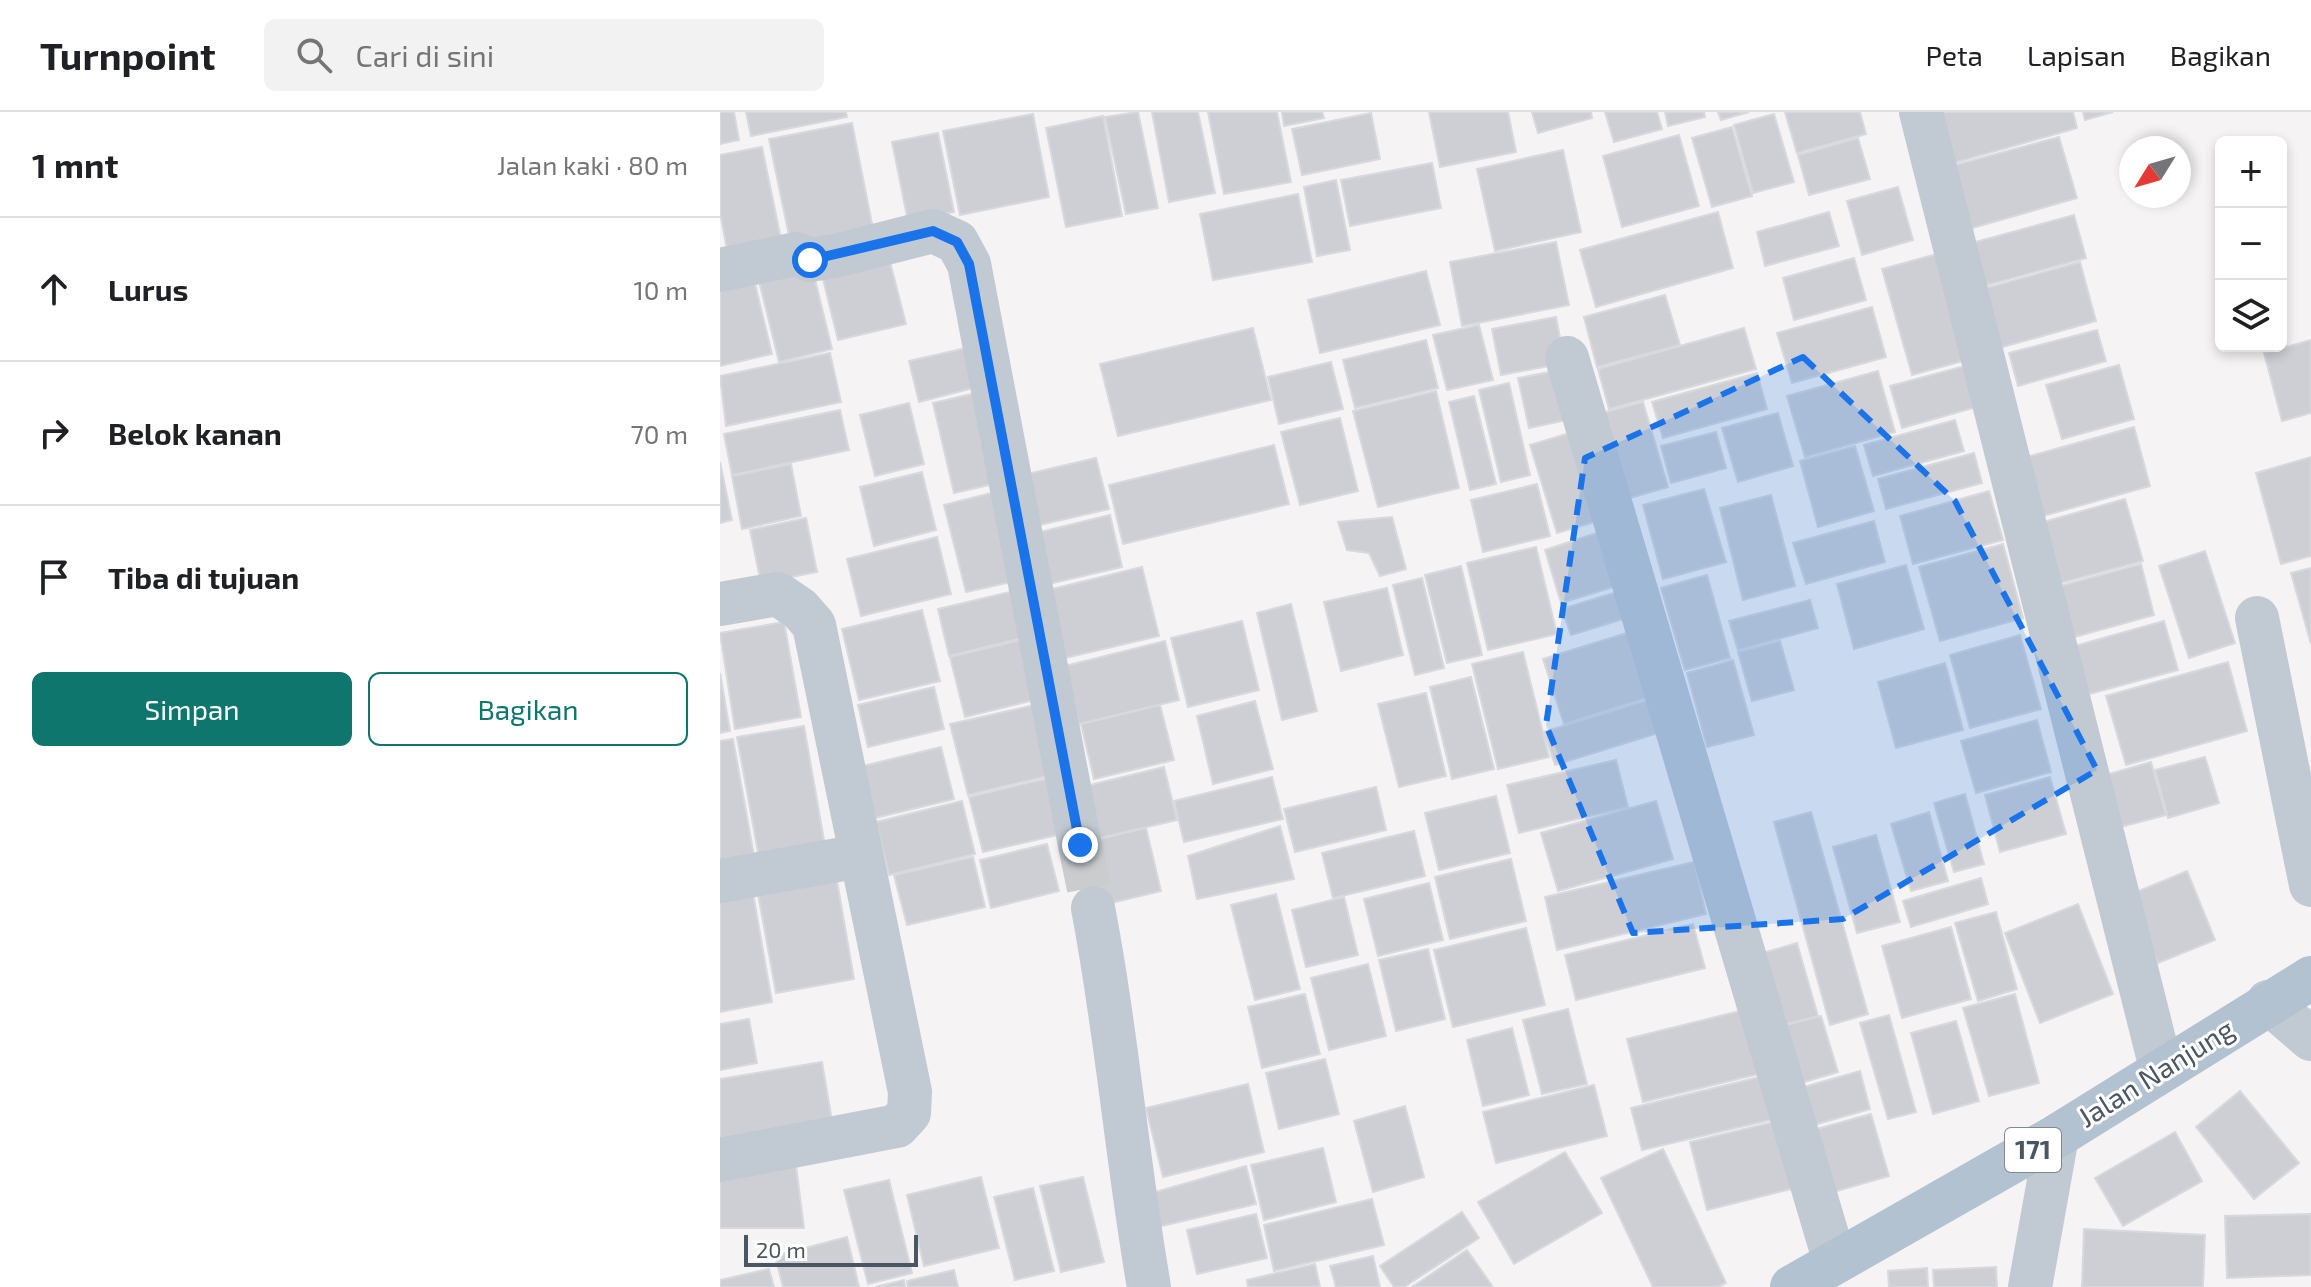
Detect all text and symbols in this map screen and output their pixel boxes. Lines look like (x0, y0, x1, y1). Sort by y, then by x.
search box (264, 19, 824, 91)
text: Turnpoint (40, 32, 216, 78)
icon: search (292, 33, 336, 77)
text: Cari di sini (356, 37, 494, 73)
text: Peta (1926, 38, 1983, 72)
text: Lapisan (2027, 38, 2126, 72)
text: Bagikan (2170, 38, 2271, 72)
north arrow (2119, 136, 2191, 208)
map controls (2215, 136, 2287, 352)
button: + (2215, 136, 2287, 208)
text: 1 mnt (32, 144, 118, 185)
text: Jalan kaki · 80 m (497, 149, 688, 180)
button: − (2215, 208, 2287, 280)
route start (792, 242, 828, 278)
icon: ahead (32, 267, 76, 311)
text: Lurus (108, 271, 188, 307)
text: 10 m (633, 274, 688, 305)
button: layers (2215, 280, 2287, 352)
icon: right (32, 411, 76, 455)
text: Belok kanan (108, 415, 282, 451)
text: 70 m (630, 418, 688, 449)
icon: arrive (32, 555, 76, 599)
text: Tiba di tujuan (108, 559, 299, 595)
button: Simpan (32, 672, 352, 746)
button: Bagikan (368, 672, 688, 746)
route end (1062, 827, 1098, 863)
street label: Jalan Nanjung (2071, 1011, 2240, 1134)
road number: 171 (2005, 1128, 2061, 1172)
scale bar (744, 1231, 918, 1267)
text: 20 m (756, 1236, 806, 1262)

